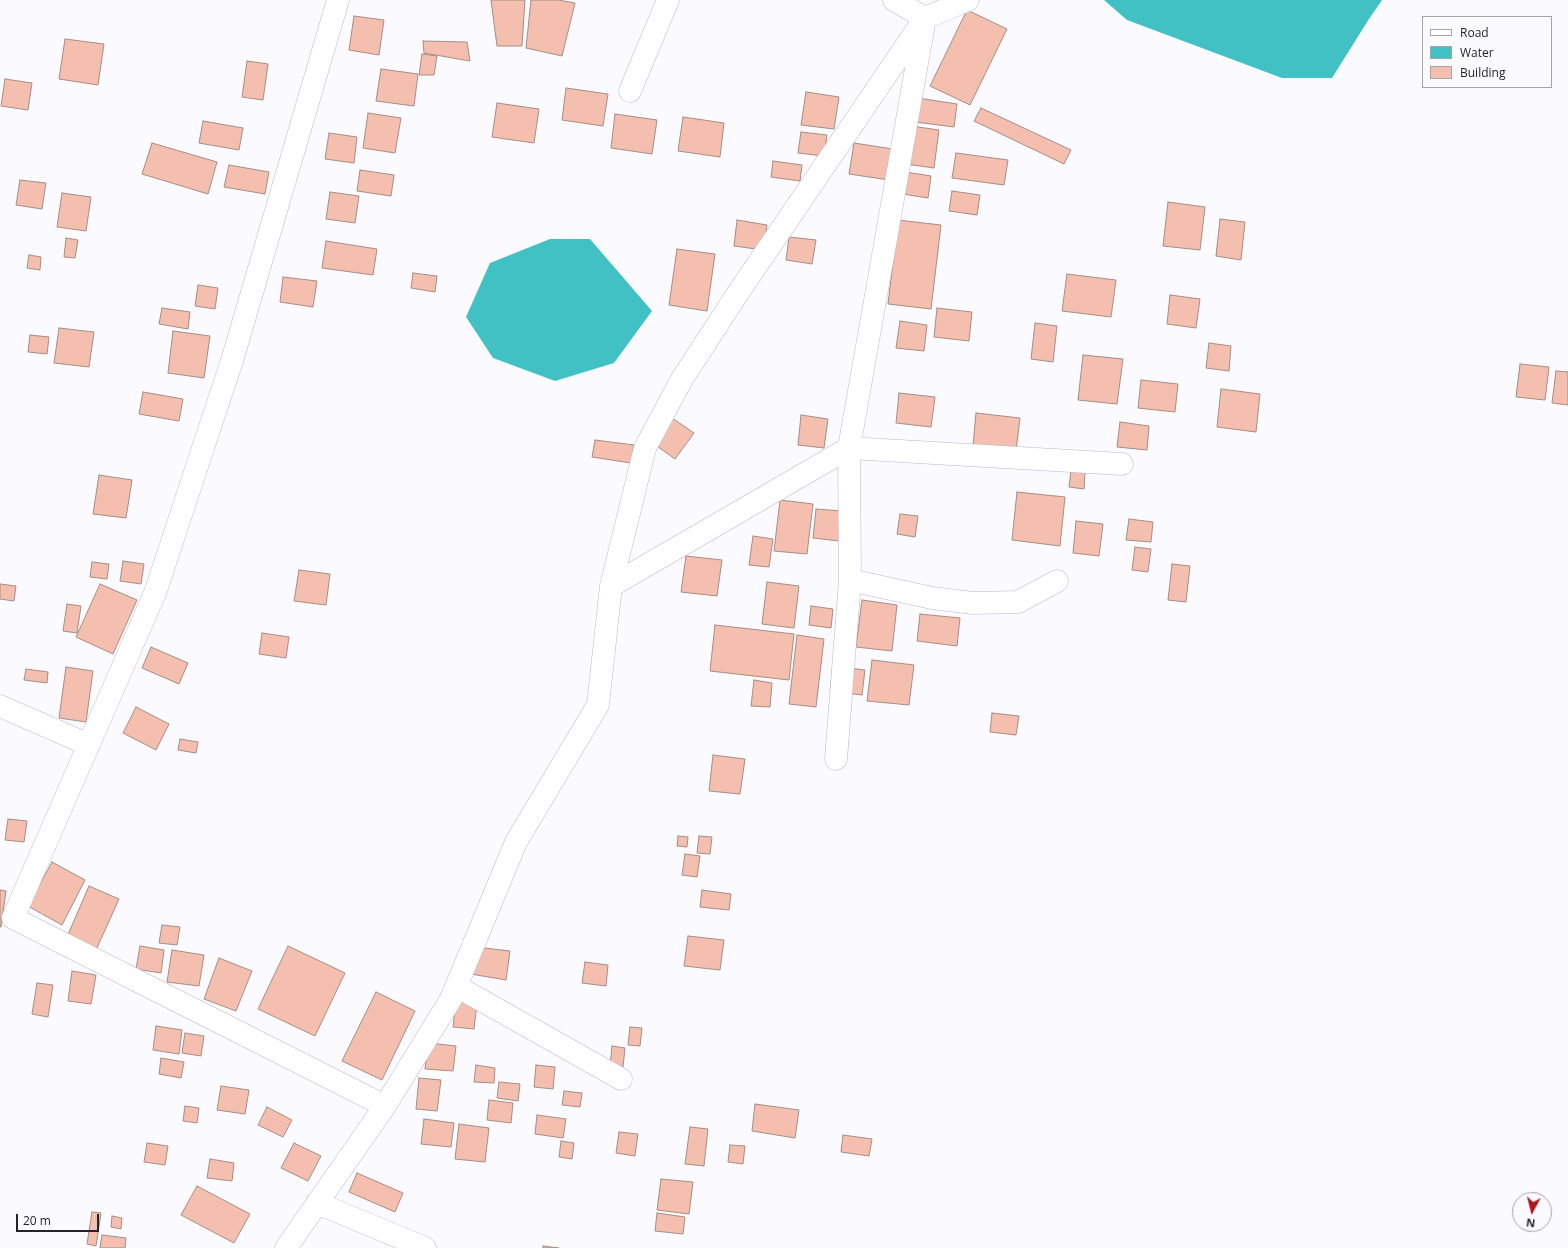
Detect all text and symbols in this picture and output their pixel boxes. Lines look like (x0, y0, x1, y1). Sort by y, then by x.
legend (1422, 16, 1552, 88)
text: Road (1460, 24, 1489, 41)
text: Water (1460, 44, 1494, 61)
text: Building (1460, 64, 1505, 81)
north arrow (1512, 1192, 1552, 1232)
scale bar (18, 1206, 101, 1232)
text: 20 m (23, 1212, 51, 1229)
text: N (1525, 1215, 1536, 1231)

